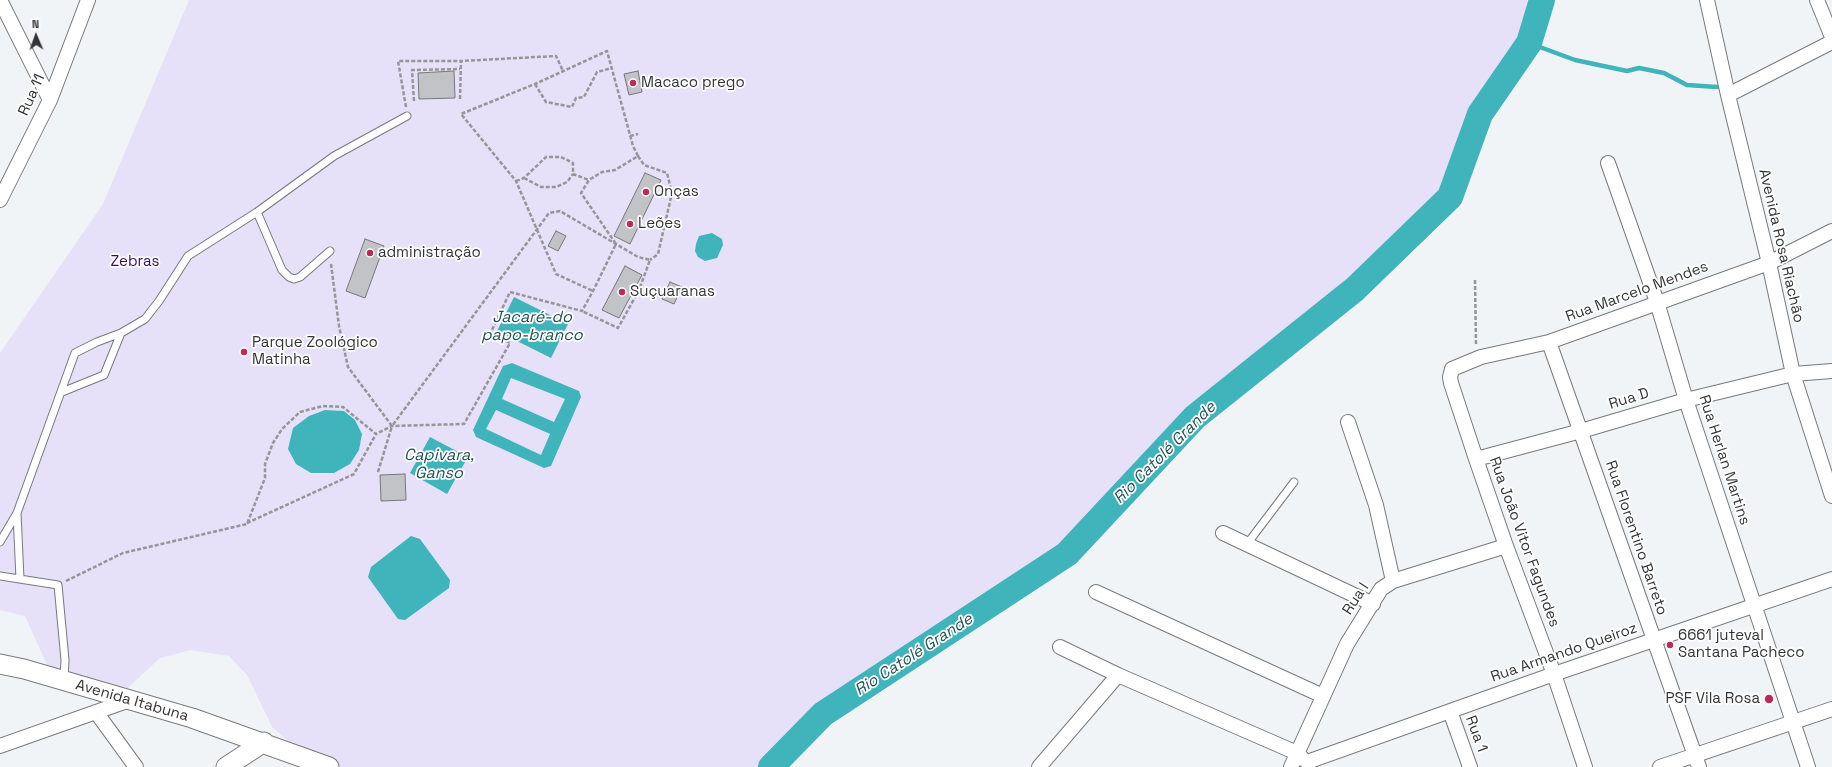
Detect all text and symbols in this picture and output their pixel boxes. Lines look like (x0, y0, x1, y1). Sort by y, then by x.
north arrow (16, 16, 56, 56)
text: N (32, 17, 40, 31)
street label: Rua 11 (15, 71, 49, 119)
place label: Macaco prego (641, 74, 745, 92)
marker: Macaco prego (628, 78, 638, 88)
street label: Avenida Rosa Riachão (1755, 167, 1807, 325)
place label: Onças (654, 183, 699, 201)
marker: Onças (641, 187, 651, 197)
place label: Leões (638, 215, 681, 233)
marker: Leões (625, 219, 635, 229)
place label: administração (378, 244, 481, 262)
marker: administração (365, 248, 375, 258)
park label: Zebras (111, 253, 159, 271)
street label: Rua Marcelo Mendes (1563, 258, 1711, 326)
place label: Suçuaranas (630, 283, 715, 301)
marker: Suçuaranas (617, 287, 627, 297)
water label: Jacaré-do papo-branco (481, 308, 583, 346)
place label: Parque Zoológico Matinha (252, 334, 378, 369)
marker: Parque Zoológico Matinha (239, 347, 249, 357)
street label: Rua D (1607, 384, 1651, 414)
street label: Rua Herlan Martins (1694, 393, 1754, 527)
water label: Rio Catolé Grande (1110, 398, 1220, 508)
water label: Capivara, Ganso (404, 446, 474, 484)
street label: Rua João Vitor Fagundes (1485, 454, 1563, 630)
street label: Rua Florentino Barreto (1601, 458, 1671, 618)
street label: Rua I (1339, 580, 1373, 618)
water label: Rio Catolé Grande (852, 610, 976, 700)
street label: Rua Armando Queiroz (1488, 619, 1640, 687)
place label: 6661 juteval Santana Pacheco (1678, 627, 1805, 662)
marker: 6661 juteval Santana Pacheco (1665, 640, 1675, 650)
street label: Avenida Itabuna (73, 676, 191, 726)
place label: PSF Vila Rosa (1666, 690, 1760, 708)
marker: PSF Vila Rosa (1763, 693, 1775, 705)
street label: Rua 1 (1461, 713, 1491, 755)

